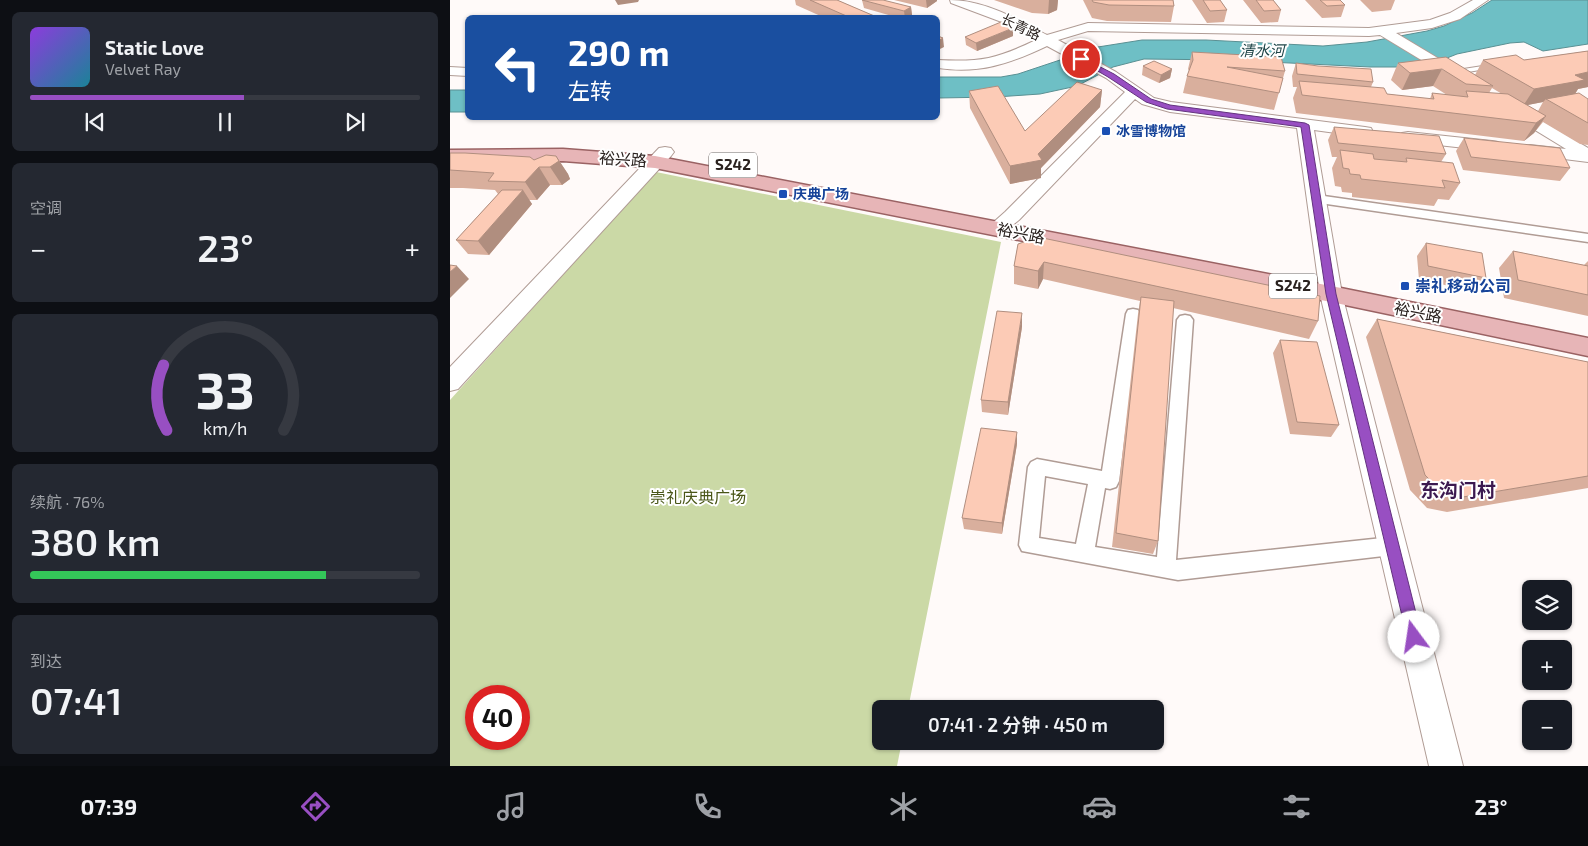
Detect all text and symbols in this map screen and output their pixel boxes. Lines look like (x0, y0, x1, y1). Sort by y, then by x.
street label: 长青路 (999, 10, 1044, 43)
text: 290 m (568, 31, 669, 73)
icon: left (485, 35, 550, 100)
text: Static Love (105, 36, 204, 59)
pin (1060, 38, 1102, 80)
water label: 清水河 (1239, 41, 1287, 59)
icon: arrive (1067, 45, 1095, 73)
text: Velvet Ray (105, 59, 181, 78)
text: 左转 (568, 77, 612, 103)
icon: previous (81, 108, 109, 136)
icon: pause (211, 108, 239, 136)
icon: next (341, 108, 369, 136)
place label: 冰雪博物馆 (1116, 122, 1186, 139)
marker: 冰雪博物馆 (1100, 125, 1112, 137)
street label: 裕兴路 (598, 147, 648, 170)
road number: S242 (709, 152, 757, 178)
place label: 庆典广场 (793, 185, 849, 202)
marker: 庆典广场 (777, 188, 789, 200)
text: 空调 (30, 198, 62, 217)
street label: 裕兴路 (996, 219, 1046, 246)
text: 23° (197, 224, 254, 270)
text: − (30, 231, 46, 265)
text: + (405, 231, 420, 265)
road number: S242 (1269, 274, 1317, 298)
place label: 崇礼移动公司 (1415, 276, 1511, 295)
marker: 崇礼移动公司 (1399, 280, 1411, 292)
street label: 裕兴路 (1393, 298, 1443, 325)
text: 33 (196, 357, 254, 419)
text: km/h (203, 417, 247, 439)
district label: 东沟门村 (1420, 478, 1496, 501)
park label: 崇礼庆典广场 (650, 487, 746, 506)
text: 续航 · 76% (30, 492, 105, 511)
text: 380 km (30, 518, 160, 564)
map controls (1522, 580, 1572, 750)
button: layers (1522, 580, 1572, 630)
position arrow (1387, 610, 1439, 662)
button: + (1522, 640, 1572, 690)
text: 到达 (30, 651, 62, 670)
text: 07:41 (30, 677, 123, 723)
speed limit sign: 40 (465, 685, 530, 750)
button: − (1522, 700, 1572, 750)
text: 07:41 · 2 分钟 · 450 m (928, 713, 1108, 736)
icon: directions (298, 789, 333, 824)
icon: music (494, 789, 529, 824)
icon: phone (690, 789, 725, 824)
icon: climate (886, 789, 921, 824)
icon: car (1082, 789, 1117, 824)
icon: filters (1279, 789, 1314, 824)
text: 07:39 (81, 793, 137, 819)
text: 23° (1475, 793, 1507, 819)

